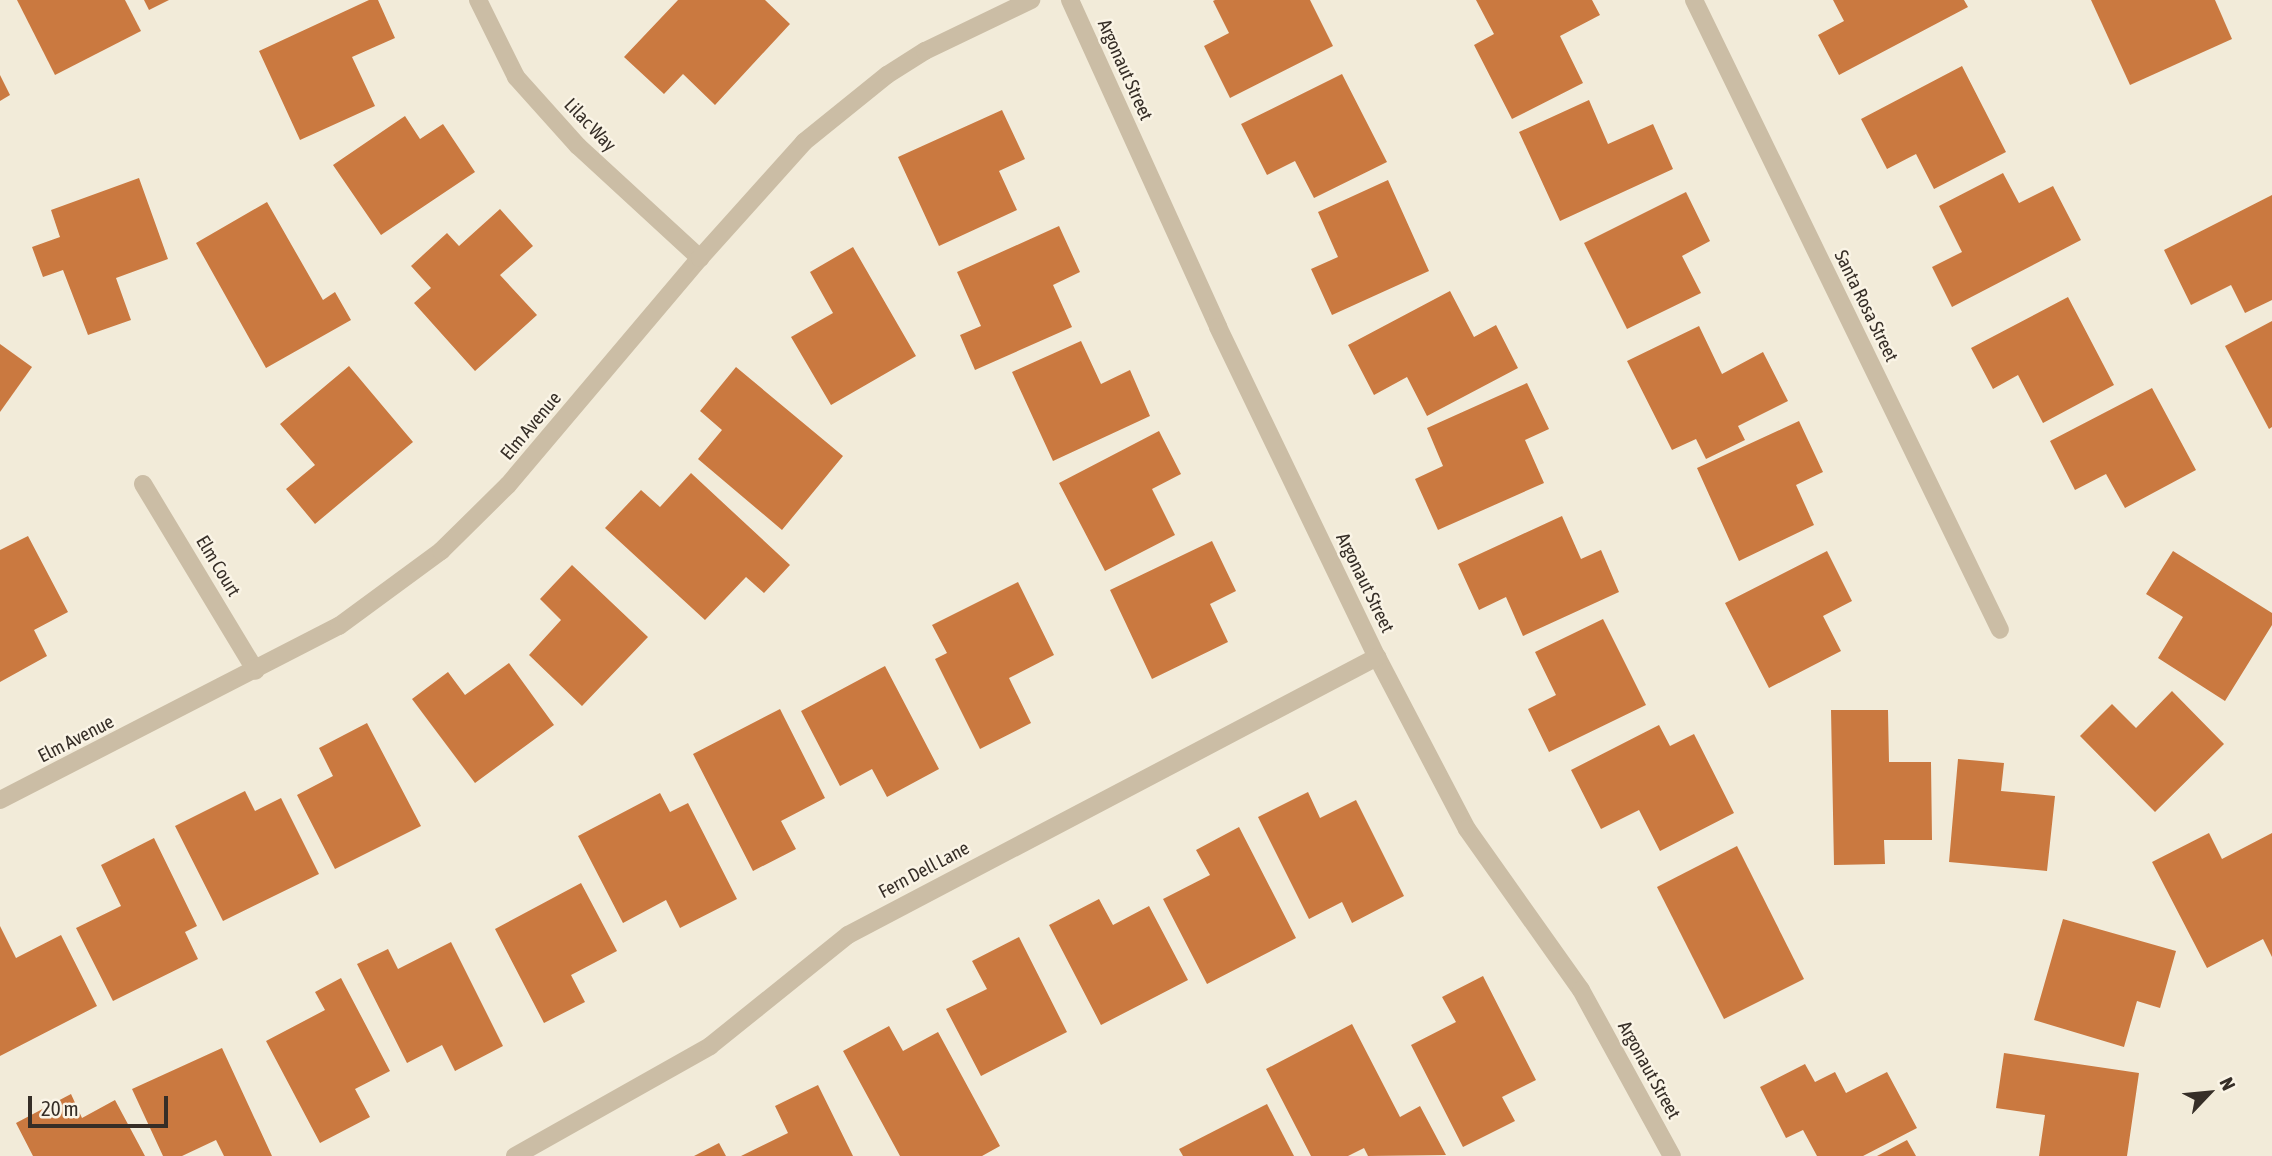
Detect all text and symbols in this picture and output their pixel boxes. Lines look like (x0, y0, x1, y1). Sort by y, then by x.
street label: Argonaut Street (1093, 16, 1157, 124)
street label: Lilac Way (559, 94, 621, 156)
street label: Santa Rosa Street (1829, 247, 1903, 365)
street label: Elm Avenue (496, 387, 566, 465)
street label: Argonaut Street (1331, 529, 1399, 637)
street label: Elm Court (191, 531, 245, 601)
street label: Elm Avenue (34, 710, 118, 768)
street label: Fern Dell Lane (875, 837, 973, 903)
street label: Argonaut Street (1613, 1017, 1685, 1123)
north arrow (2174, 1058, 2244, 1128)
text: N (2216, 1074, 2240, 1094)
scale bar (32, 1082, 172, 1126)
text: 20 m (41, 1096, 79, 1120)

